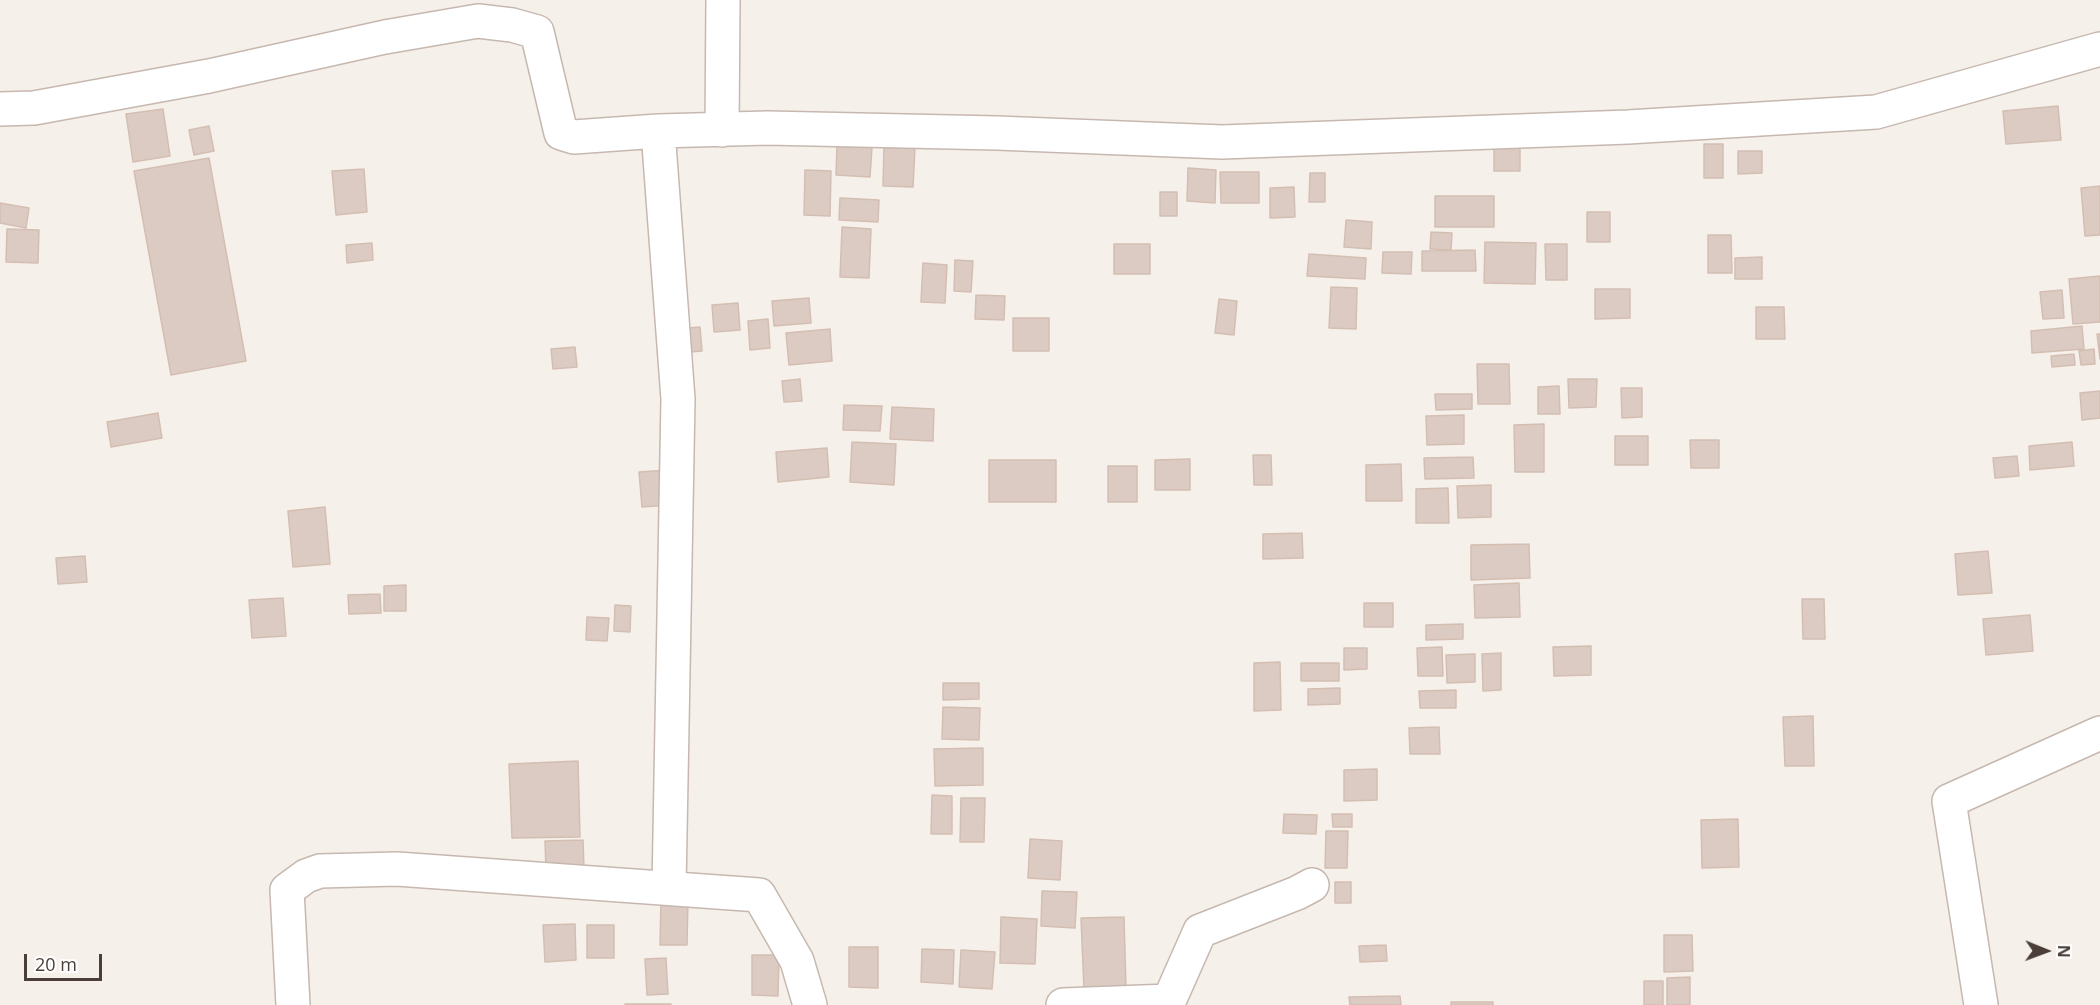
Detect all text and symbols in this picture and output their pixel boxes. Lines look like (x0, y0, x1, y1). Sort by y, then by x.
north arrow (2016, 921, 2076, 981)
scale bar (27, 942, 105, 980)
text: N (2053, 945, 2075, 958)
text: 20 m (35, 952, 77, 976)

